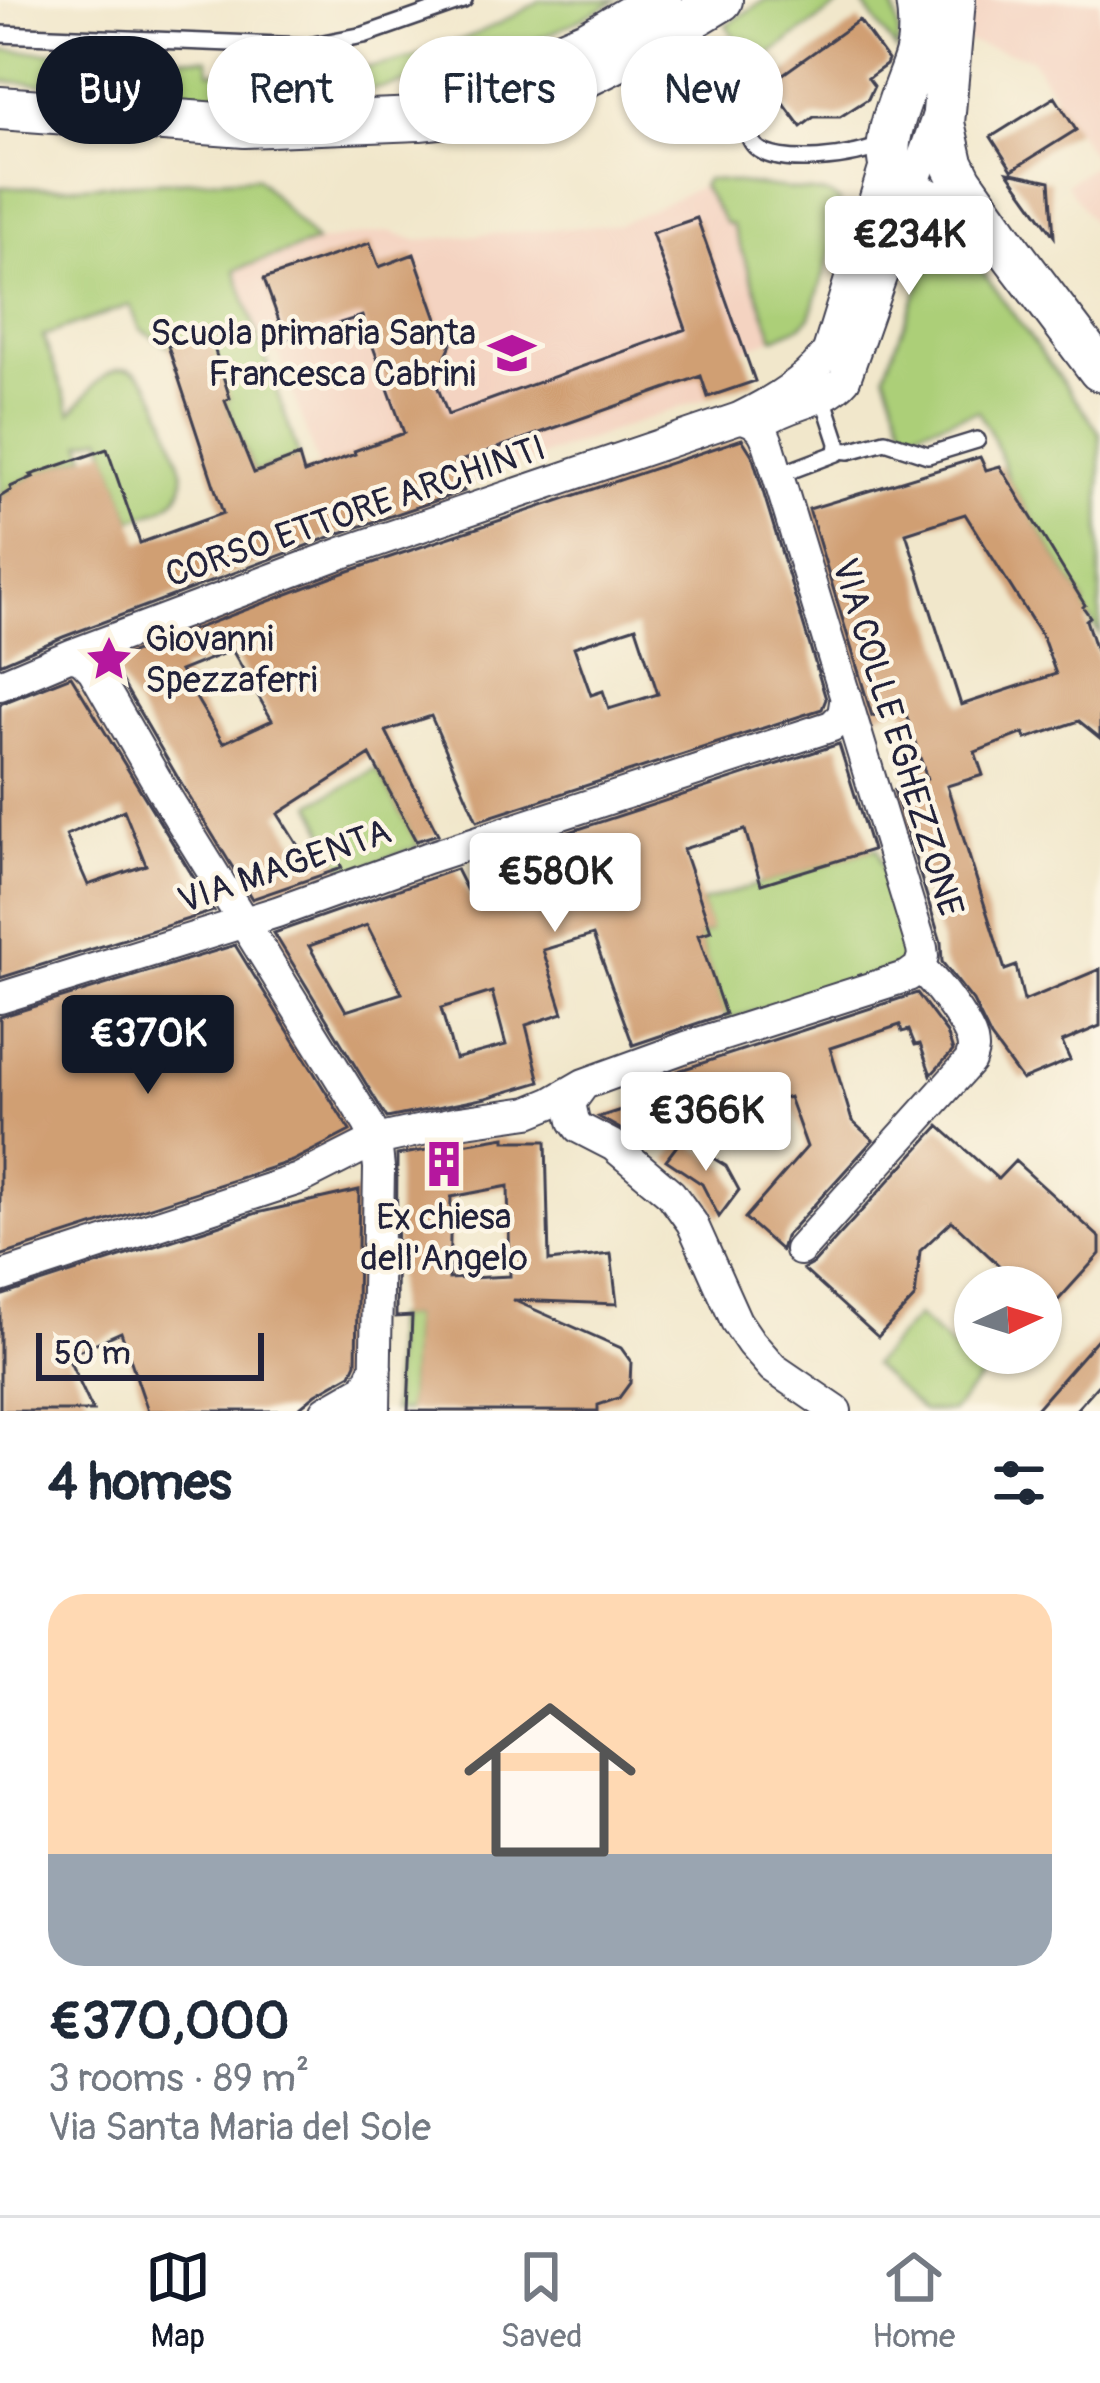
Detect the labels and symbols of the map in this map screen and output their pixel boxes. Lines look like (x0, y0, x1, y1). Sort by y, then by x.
pin: €234K (825, 196, 993, 298)
place label: Scuola primaria Santa Francesca Cabrini (150, 311, 476, 397)
school or university icon: Scuola primaria Santa Francesca Cabrini (487, 328, 537, 378)
street label: CORSO ETTORE ARCHINTI (160, 425, 551, 598)
street label: VIA COLLE EGHEZZONE (822, 553, 973, 922)
place label: Giovanni Spezzaferri (145, 617, 317, 703)
place icon: Giovanni Spezzaferri (84, 634, 134, 684)
street label: VIA MAGENTA (172, 809, 397, 924)
pin: €580K (471, 833, 639, 935)
pin: €370K (64, 995, 232, 1097)
pin: €366K (622, 1072, 790, 1174)
building icon: Ex chiesa dell'Angelo (419, 1139, 469, 1189)
place label: Ex chiesa dell'Angelo (360, 1195, 528, 1281)
north arrow (954, 1266, 1062, 1374)
scale bar (36, 1327, 264, 1380)

